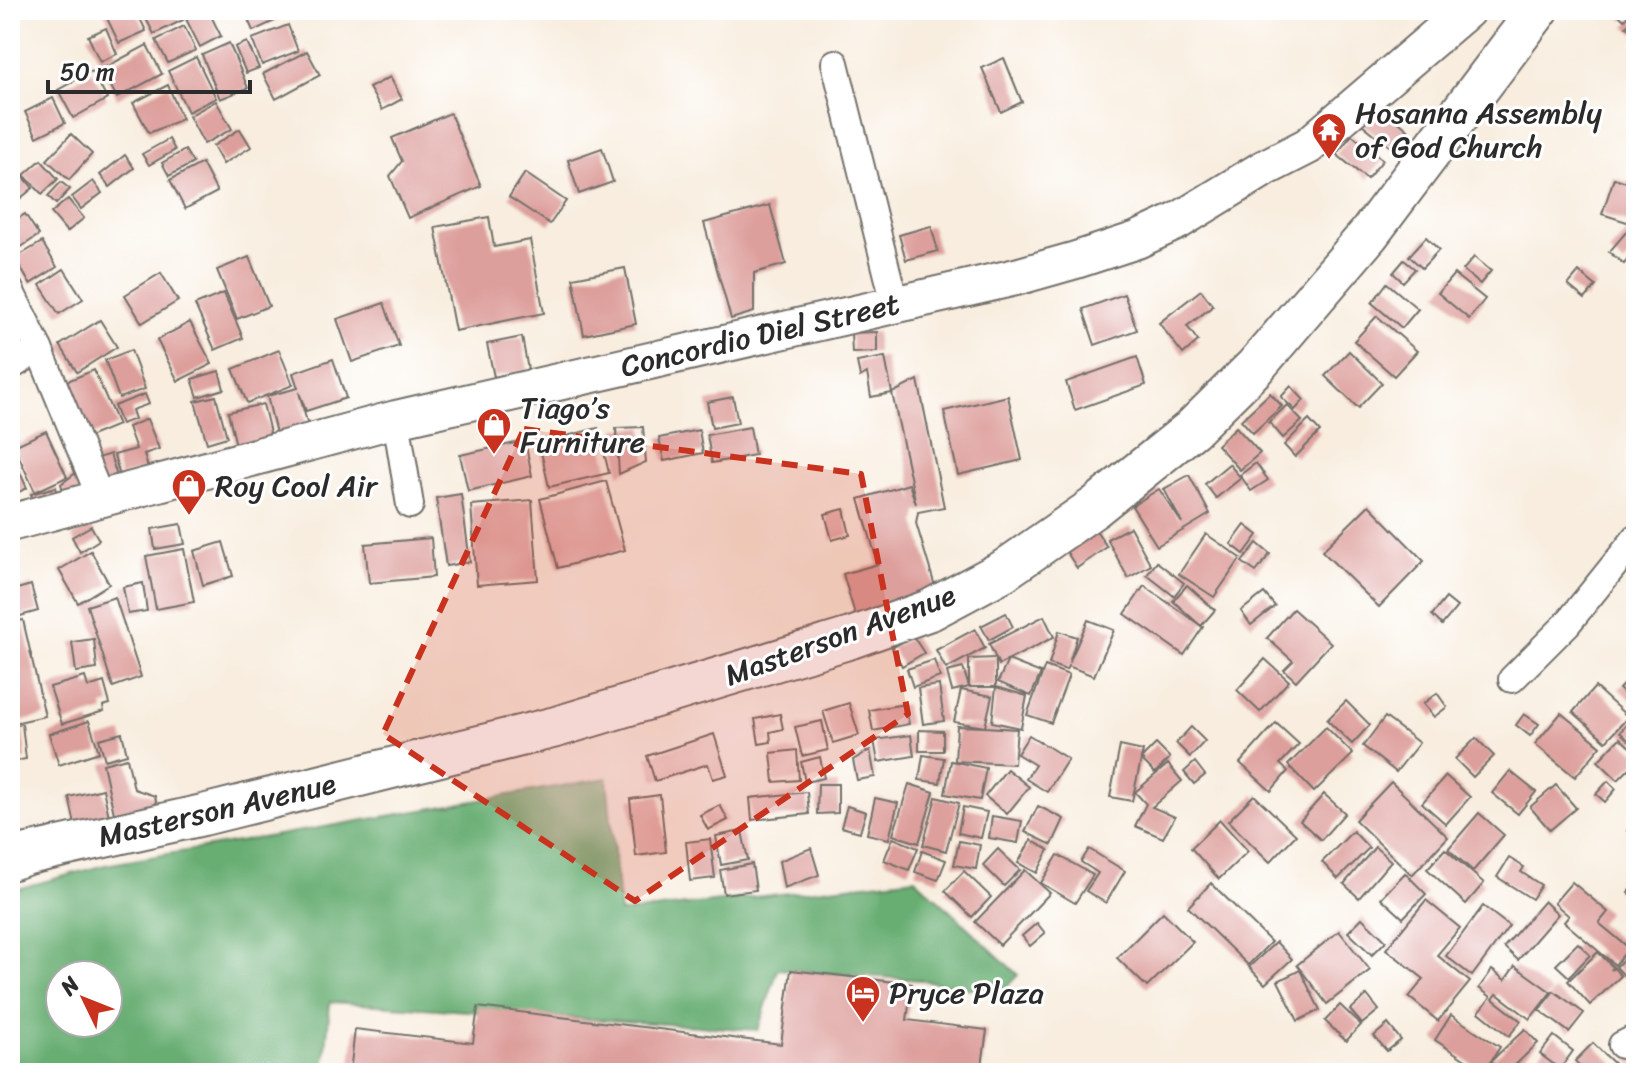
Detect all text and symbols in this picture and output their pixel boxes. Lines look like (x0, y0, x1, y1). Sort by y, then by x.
scale bar (48, 44, 250, 94)
text: 50 m (60, 51, 115, 93)
place label: Hosanna Assembly of God Church (1355, 86, 1602, 174)
temple icon: Hosanna Assembly of God Church (1310, 111, 1348, 161)
street label: Concordio Diel Street (615, 277, 905, 393)
place label: Tiago’s Furniture (520, 381, 645, 469)
shop icon: Tiago’s Furniture (475, 406, 513, 456)
place label: Roy Cool Air (215, 459, 379, 513)
shop icon: Roy Cool Air (170, 467, 208, 517)
street label: Masterson Avenue (717, 568, 963, 702)
street label: Masterson Avenue (93, 756, 341, 864)
north arrow (44, 959, 124, 1039)
text: N (50, 966, 90, 1005)
place label: Pryce Plaza (889, 966, 1044, 1020)
hotel icon: Pryce Plaza (844, 974, 882, 1024)

